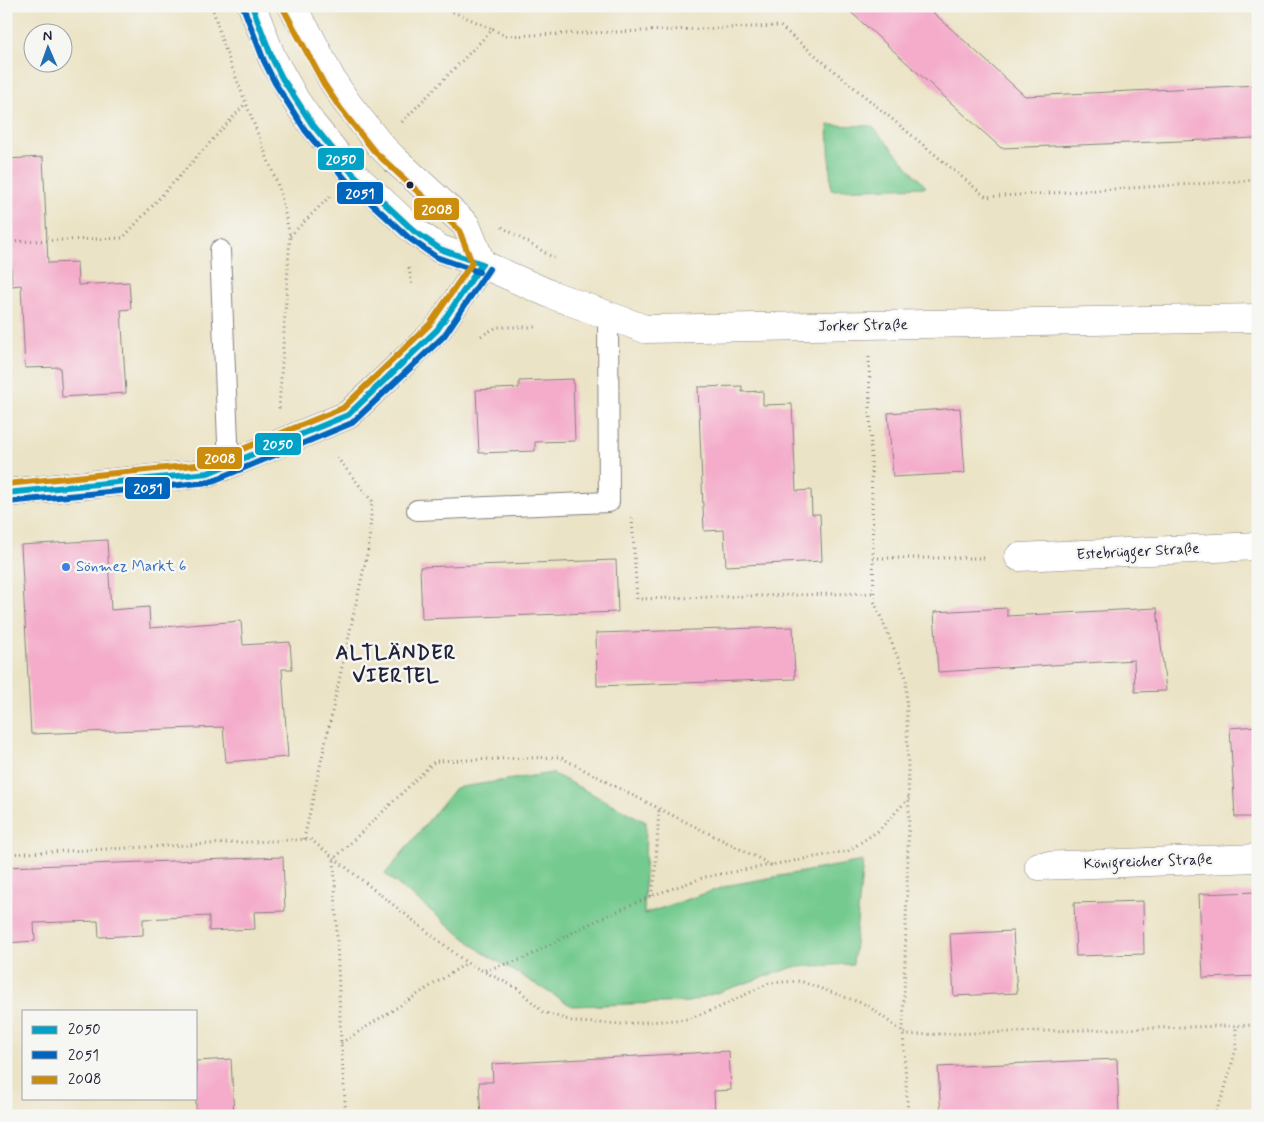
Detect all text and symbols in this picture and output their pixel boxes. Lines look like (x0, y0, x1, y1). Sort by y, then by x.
north arrow (22, 22, 72, 72)
text: N (43, 27, 53, 45)
line badge: 2050 (317, 147, 365, 171)
text: 2050 (326, 151, 356, 169)
unlabelled marker (405, 180, 415, 190)
line badge: 2051 (336, 181, 384, 205)
text: 2051 (346, 185, 374, 203)
line badge: 2008 (413, 197, 460, 221)
text: 2008 (421, 201, 453, 219)
street label: Jorker Straße (818, 315, 908, 337)
line badge: 2050 (254, 432, 302, 456)
text: 2050 (263, 436, 293, 454)
line badge: 2008 (196, 446, 243, 470)
text: 2008 (204, 450, 236, 468)
line badge: 2051 (124, 476, 171, 500)
text: 2051 (134, 480, 162, 498)
street label: Estebrügger Straße (1076, 539, 1200, 566)
place label: Sönmez Markt 6 (76, 557, 187, 577)
marker: Sönmez Markt 6 (60, 561, 72, 573)
district label: ALTLÄNDER VIERTEL (336, 640, 456, 690)
street label: Königreicher Straße (1083, 850, 1213, 875)
legend (22, 1010, 198, 1100)
text: 2050 (68, 1020, 101, 1040)
text: 2051 (68, 1046, 99, 1066)
text: 2008 (68, 1070, 101, 1090)

